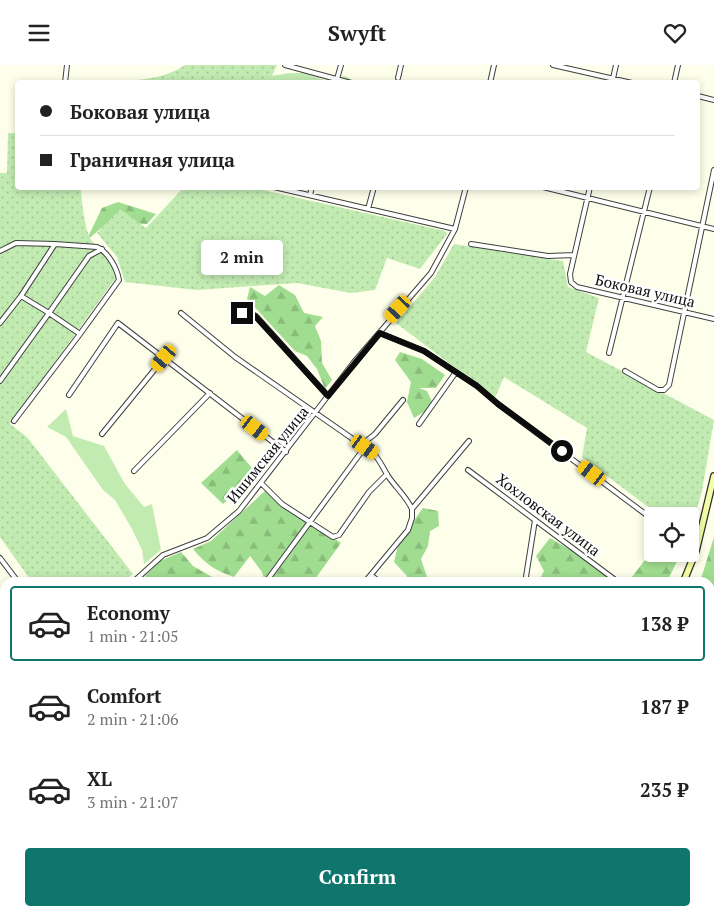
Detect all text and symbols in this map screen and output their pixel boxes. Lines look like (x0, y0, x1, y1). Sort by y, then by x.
text: Swyft (328, 18, 386, 47)
icon: menu (25, 19, 53, 47)
icon: heart (661, 19, 689, 47)
text: Боковая улица (70, 99, 210, 124)
text: Граничная улица (70, 147, 235, 172)
callout: 2 min (201, 241, 283, 275)
text: 2 min (220, 246, 264, 268)
street label: Боковая улица (593, 269, 698, 311)
car (382, 293, 413, 325)
route end (231, 302, 253, 324)
car (148, 342, 179, 374)
street label: Ишимская улица (222, 401, 313, 507)
car (238, 413, 271, 443)
car (348, 432, 381, 462)
route start (551, 440, 573, 462)
car (575, 458, 608, 488)
street label: Хохловская улица (493, 468, 605, 560)
map controls (644, 507, 699, 562)
button: locate (644, 507, 699, 562)
text: Economy (87, 600, 170, 625)
icon: car (27, 601, 72, 646)
text: 138 ₽ (640, 611, 688, 636)
text: 1 min · 21:05 (87, 625, 179, 647)
text: Comfort (87, 683, 162, 708)
icon: car (27, 684, 72, 729)
text: 187 ₽ (640, 694, 688, 719)
text: 2 min · 21:06 (87, 708, 179, 730)
text: XL (87, 766, 112, 791)
icon: car (27, 767, 72, 812)
text: 235 ₽ (640, 777, 688, 802)
text: 3 min · 21:07 (87, 791, 179, 813)
button: Confirm (25, 848, 690, 906)

